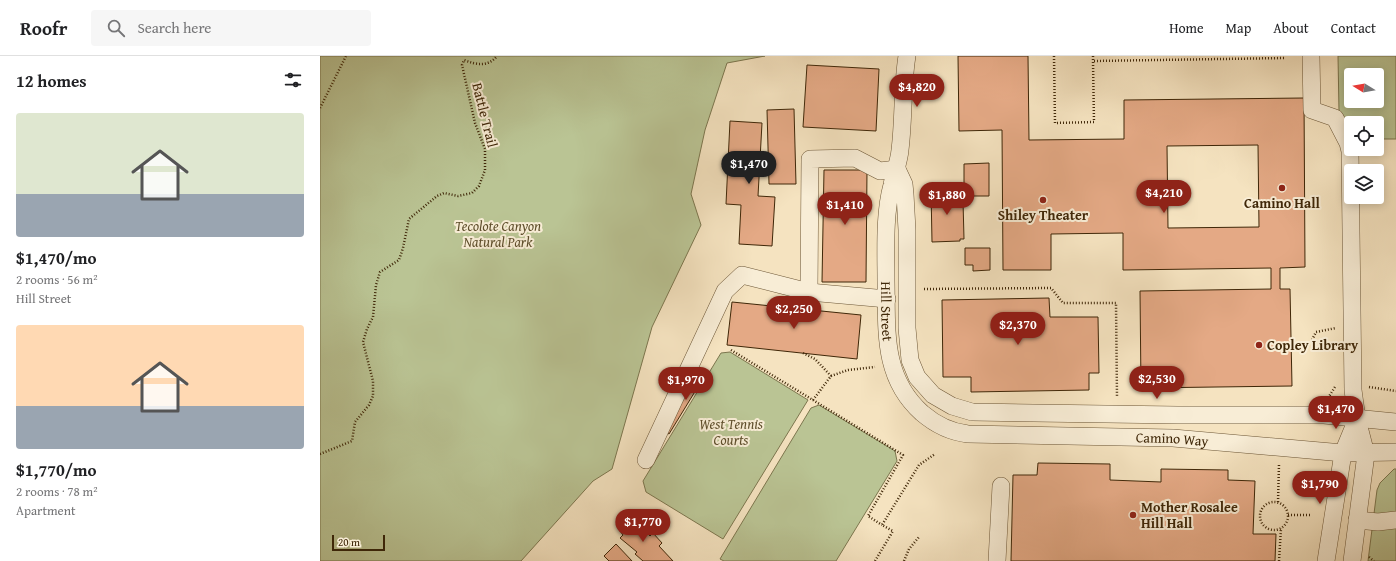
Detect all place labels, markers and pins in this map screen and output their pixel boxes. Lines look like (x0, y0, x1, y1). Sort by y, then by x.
pin: $4,820 (884, 74, 950, 108)
pin: $1,470 (716, 151, 782, 185)
pin: $4,210 (1131, 180, 1197, 214)
pin: $1,880 (914, 182, 980, 216)
marker: Camino Hall (1277, 183, 1287, 193)
pin: $1,410 (812, 192, 878, 226)
place label: Camino Hall (1244, 193, 1321, 213)
marker: Shiley Theater (1038, 195, 1048, 205)
place label: Shiley Theater (998, 205, 1089, 225)
pin: $2,250 (761, 296, 827, 330)
pin: $2,370 (985, 312, 1051, 346)
place label: Copley Library (1267, 335, 1359, 355)
marker: Copley Library (1254, 340, 1264, 350)
pin: $2,530 (1124, 366, 1190, 400)
pin: $1,970 (653, 367, 719, 401)
pin: $1,470 (1303, 396, 1369, 430)
pin: $1,790 (1287, 471, 1353, 505)
place label: Mother Rosalee Hill Hall (1141, 497, 1238, 533)
pin: $1,770 (610, 509, 676, 543)
marker: Mother Rosalee Hill Hall (1128, 510, 1138, 520)

